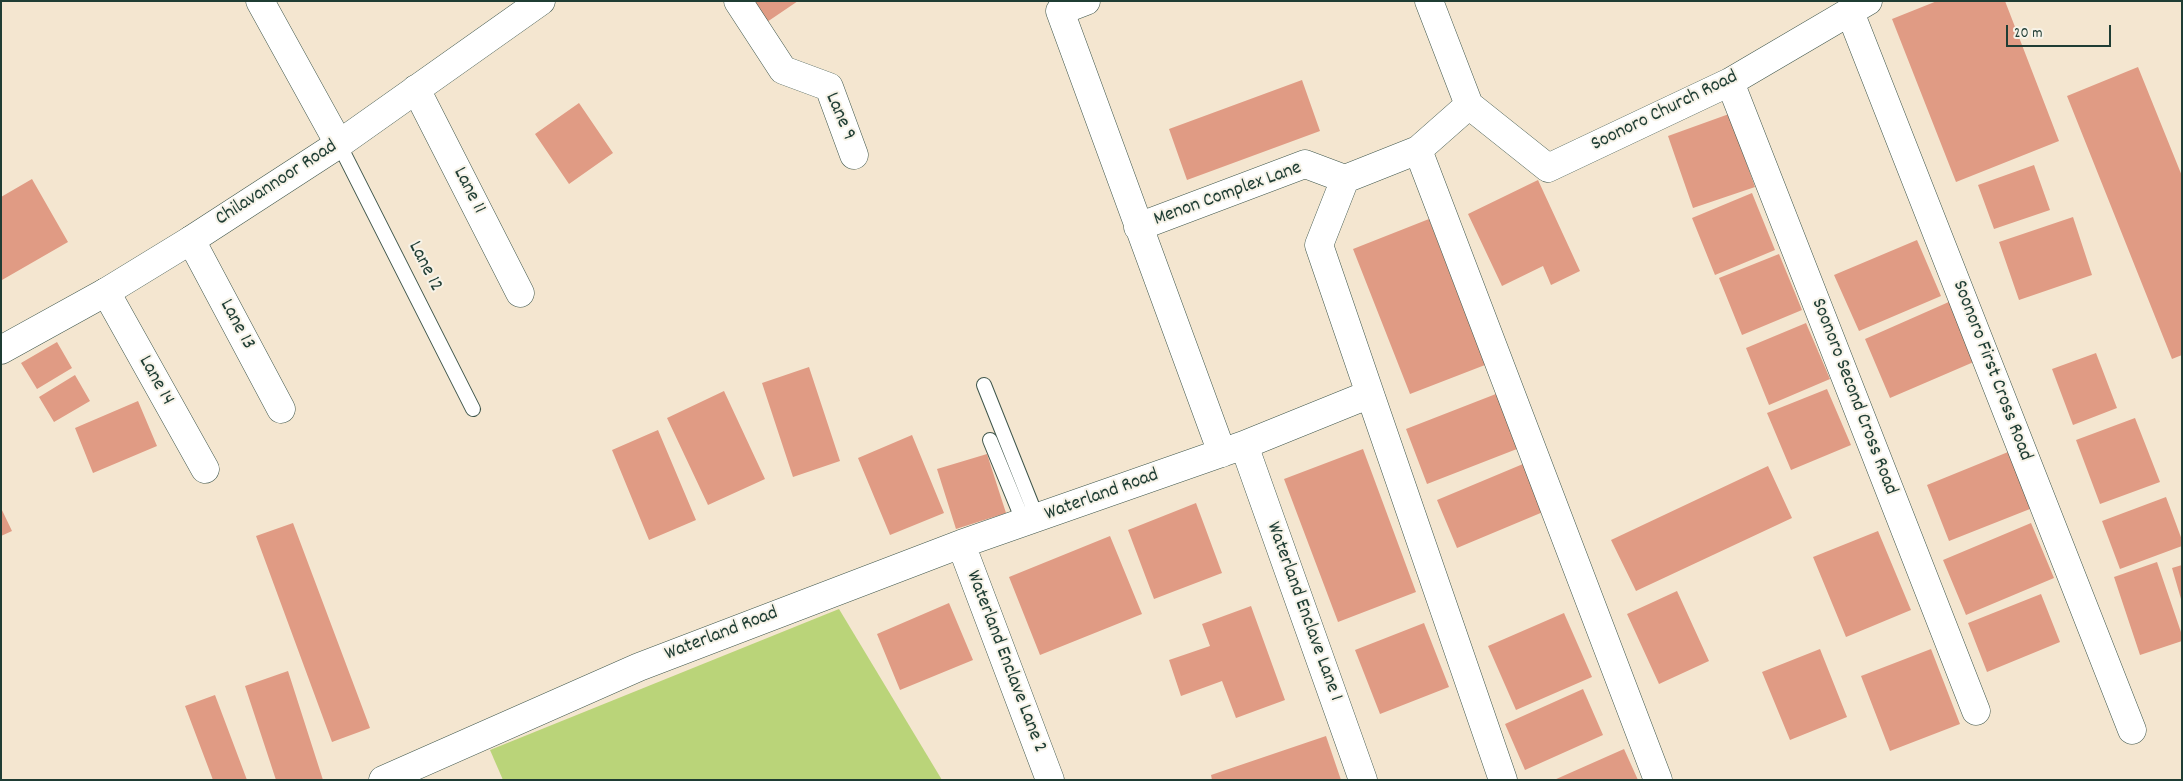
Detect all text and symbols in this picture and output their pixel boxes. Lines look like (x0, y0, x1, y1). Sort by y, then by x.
scale bar (2008, 15, 2113, 47)
text: 20 m (2014, 23, 2042, 45)
street label: Soonoro Church Road (1588, 66, 1742, 158)
street label: Lane 9 (818, 90, 860, 144)
street label: Chilavannoor Road (212, 136, 342, 232)
street label: Menon Complex Lane (1151, 157, 1305, 233)
street label: Lane 11 (446, 164, 490, 218)
street label: Lane 12 (401, 238, 447, 296)
street label: Soonoro First Cross Road (1946, 278, 2036, 464)
street label: Soonoro Second Cross Road (1804, 295, 1902, 499)
street label: Lane 13 (213, 296, 259, 354)
street label: Lane 14 (132, 352, 178, 410)
street label: Waterland Road (1042, 464, 1162, 528)
street label: Waterland Enclave Lane 1 (1259, 519, 1347, 705)
street label: Waterland Enclave Lane 2 (959, 568, 1051, 756)
street label: Waterland Road (662, 602, 782, 668)

